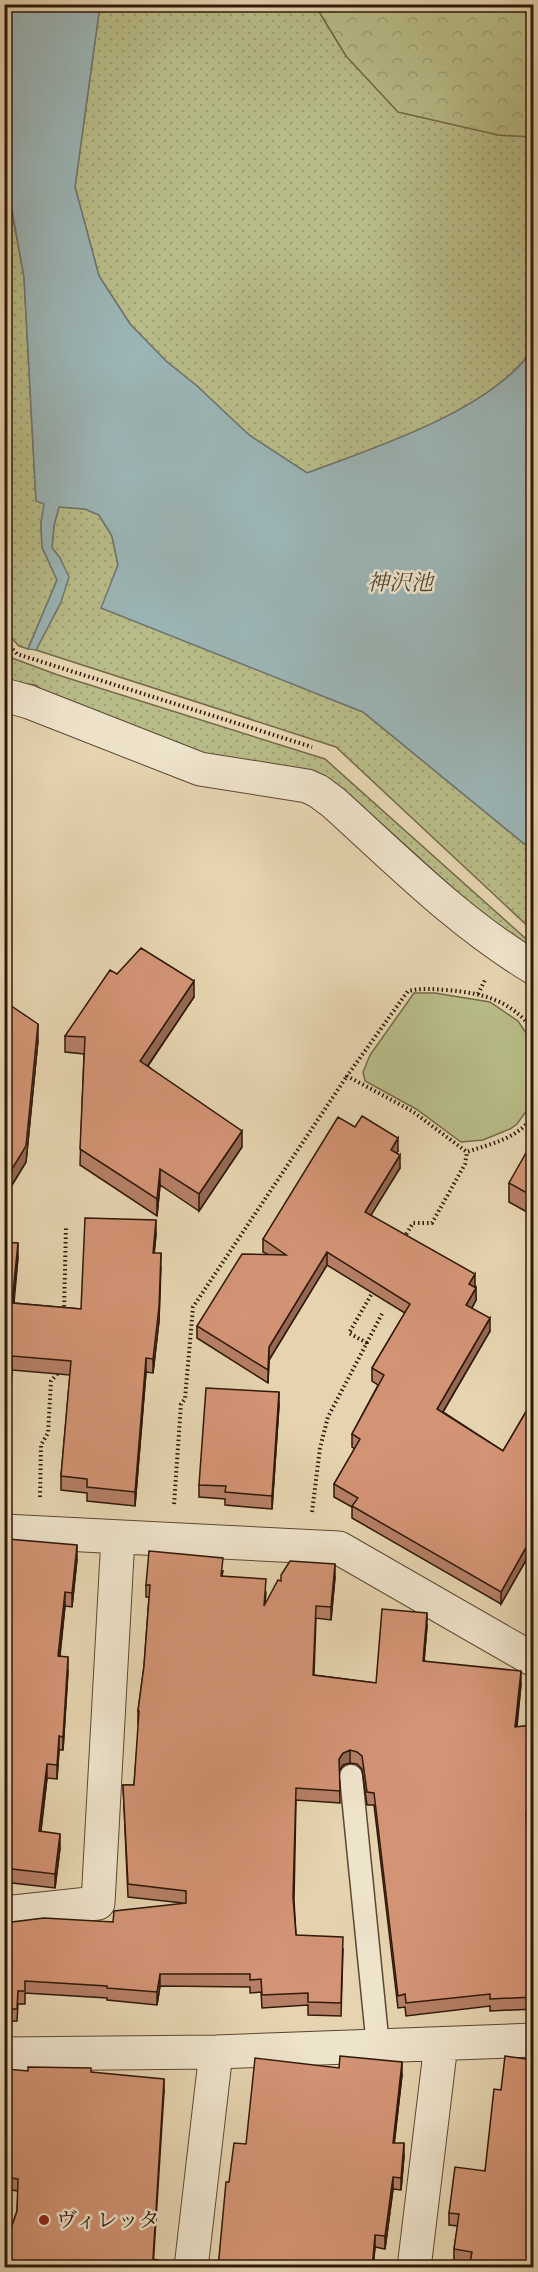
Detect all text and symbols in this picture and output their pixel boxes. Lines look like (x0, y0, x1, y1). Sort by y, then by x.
water label: 神沢池 (367, 569, 436, 596)
place label: ヴィレッタ (56, 2207, 160, 2233)
marker: ヴィレッタ (37, 2213, 51, 2227)

